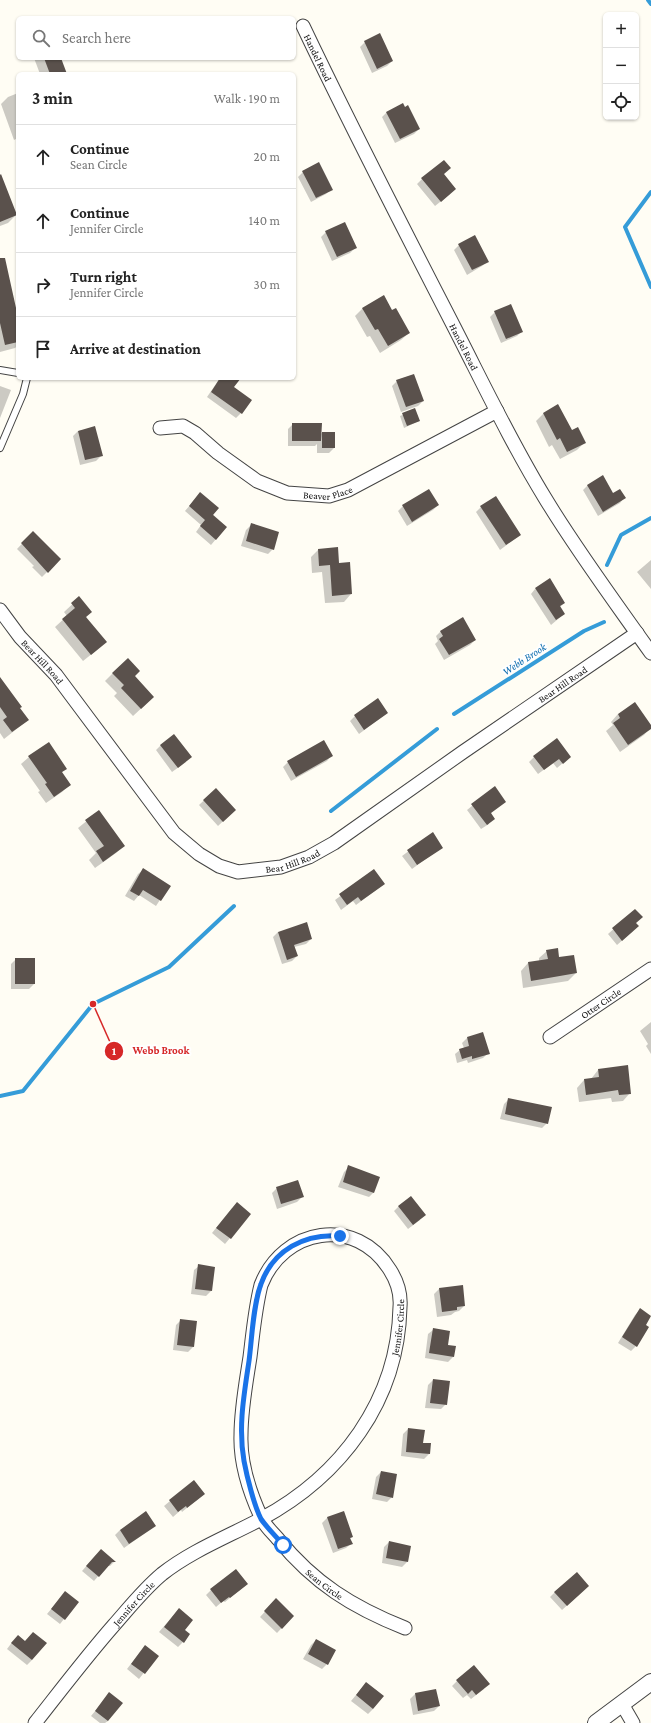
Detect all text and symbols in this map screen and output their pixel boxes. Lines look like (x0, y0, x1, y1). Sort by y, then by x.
map controls (603, 12, 639, 120)
button: + (603, 12, 639, 48)
search box (16, 16, 296, 60)
icon: search (30, 27, 52, 49)
text: Search here (62, 30, 131, 46)
street label: Handel Road (302, 32, 334, 84)
button: − (603, 48, 639, 84)
button: locate (603, 84, 639, 120)
text: 3 min (32, 89, 73, 108)
text: Walk · 190 m (214, 91, 280, 106)
text: Continue (70, 141, 129, 157)
icon: ahead (32, 146, 54, 168)
text: 20 m (254, 149, 280, 164)
text: Sean Circle (70, 157, 127, 172)
text: Continue (70, 205, 129, 221)
icon: ahead (32, 210, 54, 232)
text: 140 m (249, 213, 280, 228)
text: Jennifer Circle (70, 221, 143, 236)
text: Turn right (70, 269, 137, 285)
icon: right (32, 274, 54, 296)
text: 30 m (254, 277, 280, 292)
text: Jennifer Circle (70, 285, 143, 300)
street label: Handel Road (447, 322, 480, 373)
icon: arrive (32, 338, 54, 360)
text: Arrive at destination (70, 341, 201, 357)
street label: Beaver Place (303, 483, 355, 502)
street label: Bear Hill Road (19, 637, 66, 687)
water label: Webb Brook (500, 640, 549, 678)
street label: Bear Hill Road (536, 664, 590, 705)
street label: Bear Hill Road (265, 847, 322, 875)
street label: Otter Circle (579, 986, 624, 1021)
callout: Webb Brook (104, 1039, 197, 1062)
text: 1 (112, 1044, 117, 1058)
text: Webb Brook (131, 1044, 191, 1056)
route end (331, 1227, 349, 1245)
street label: Jennifer Circle (389, 1298, 406, 1358)
route start (274, 1536, 292, 1554)
street label: Sean Circle (303, 1566, 345, 1602)
street label: Jennifer Circle (110, 1578, 157, 1629)

